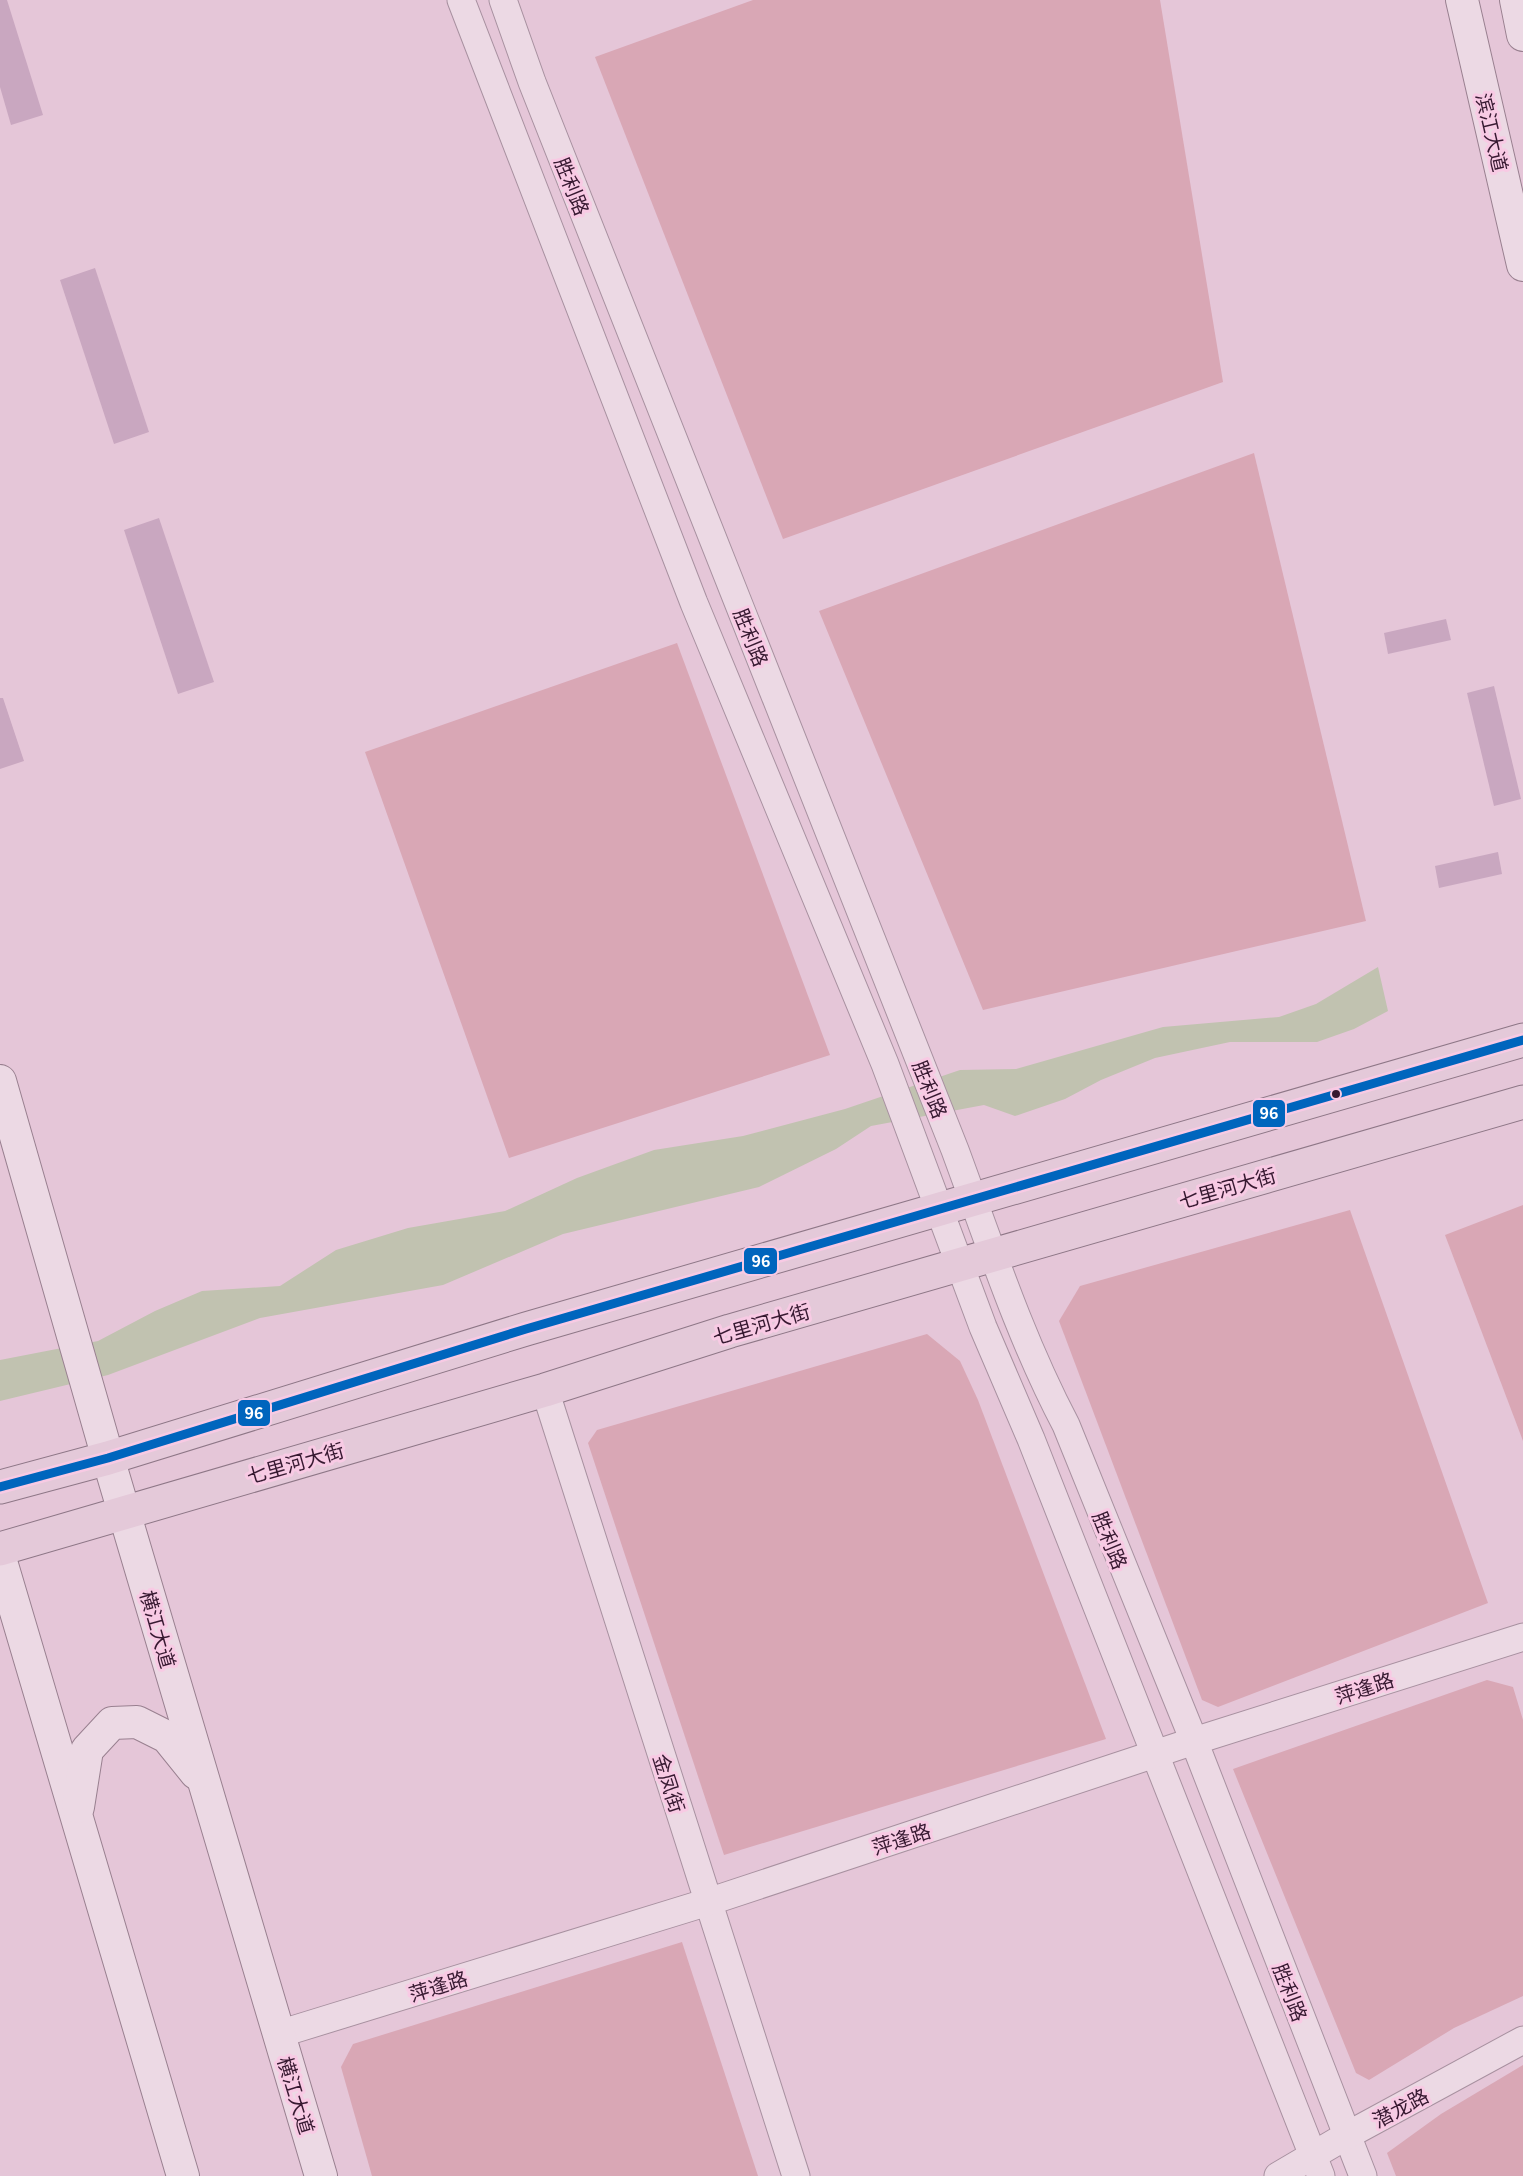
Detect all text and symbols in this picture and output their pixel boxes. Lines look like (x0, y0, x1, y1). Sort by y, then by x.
street label: 滨江大道 (1470, 90, 1516, 174)
street label: 胜利路 (548, 153, 598, 219)
street label: 胜利路 (727, 604, 777, 670)
street label: 胜利路 (906, 1056, 956, 1122)
unlabelled marker (1330, 1088, 1342, 1100)
line badge: 96 (1252, 1099, 1286, 1128)
text: 96 (1260, 1100, 1278, 1124)
street label: 七里河大街 (1175, 1159, 1279, 1215)
line badge: 96 (743, 1247, 778, 1275)
text: 96 (752, 1248, 770, 1272)
street label: 七里河大街 (709, 1295, 813, 1351)
line badge: 96 (237, 1399, 271, 1427)
text: 96 (245, 1400, 263, 1424)
street label: 七里河大街 (243, 1434, 347, 1490)
street label: 胜利路 (1086, 1507, 1136, 1573)
street label: 横江大道 (134, 1587, 184, 1671)
street label: 萍逢路 (1331, 1664, 1397, 1710)
street label: 金凤街 (647, 1750, 693, 1816)
street label: 萍逢路 (868, 1815, 934, 1861)
street label: 胜利路 (1267, 1959, 1315, 2025)
street label: 萍逢路 (405, 1962, 471, 2008)
street label: 横江大道 (271, 2053, 323, 2137)
street label: 潜龙路 (1367, 2080, 1433, 2134)

